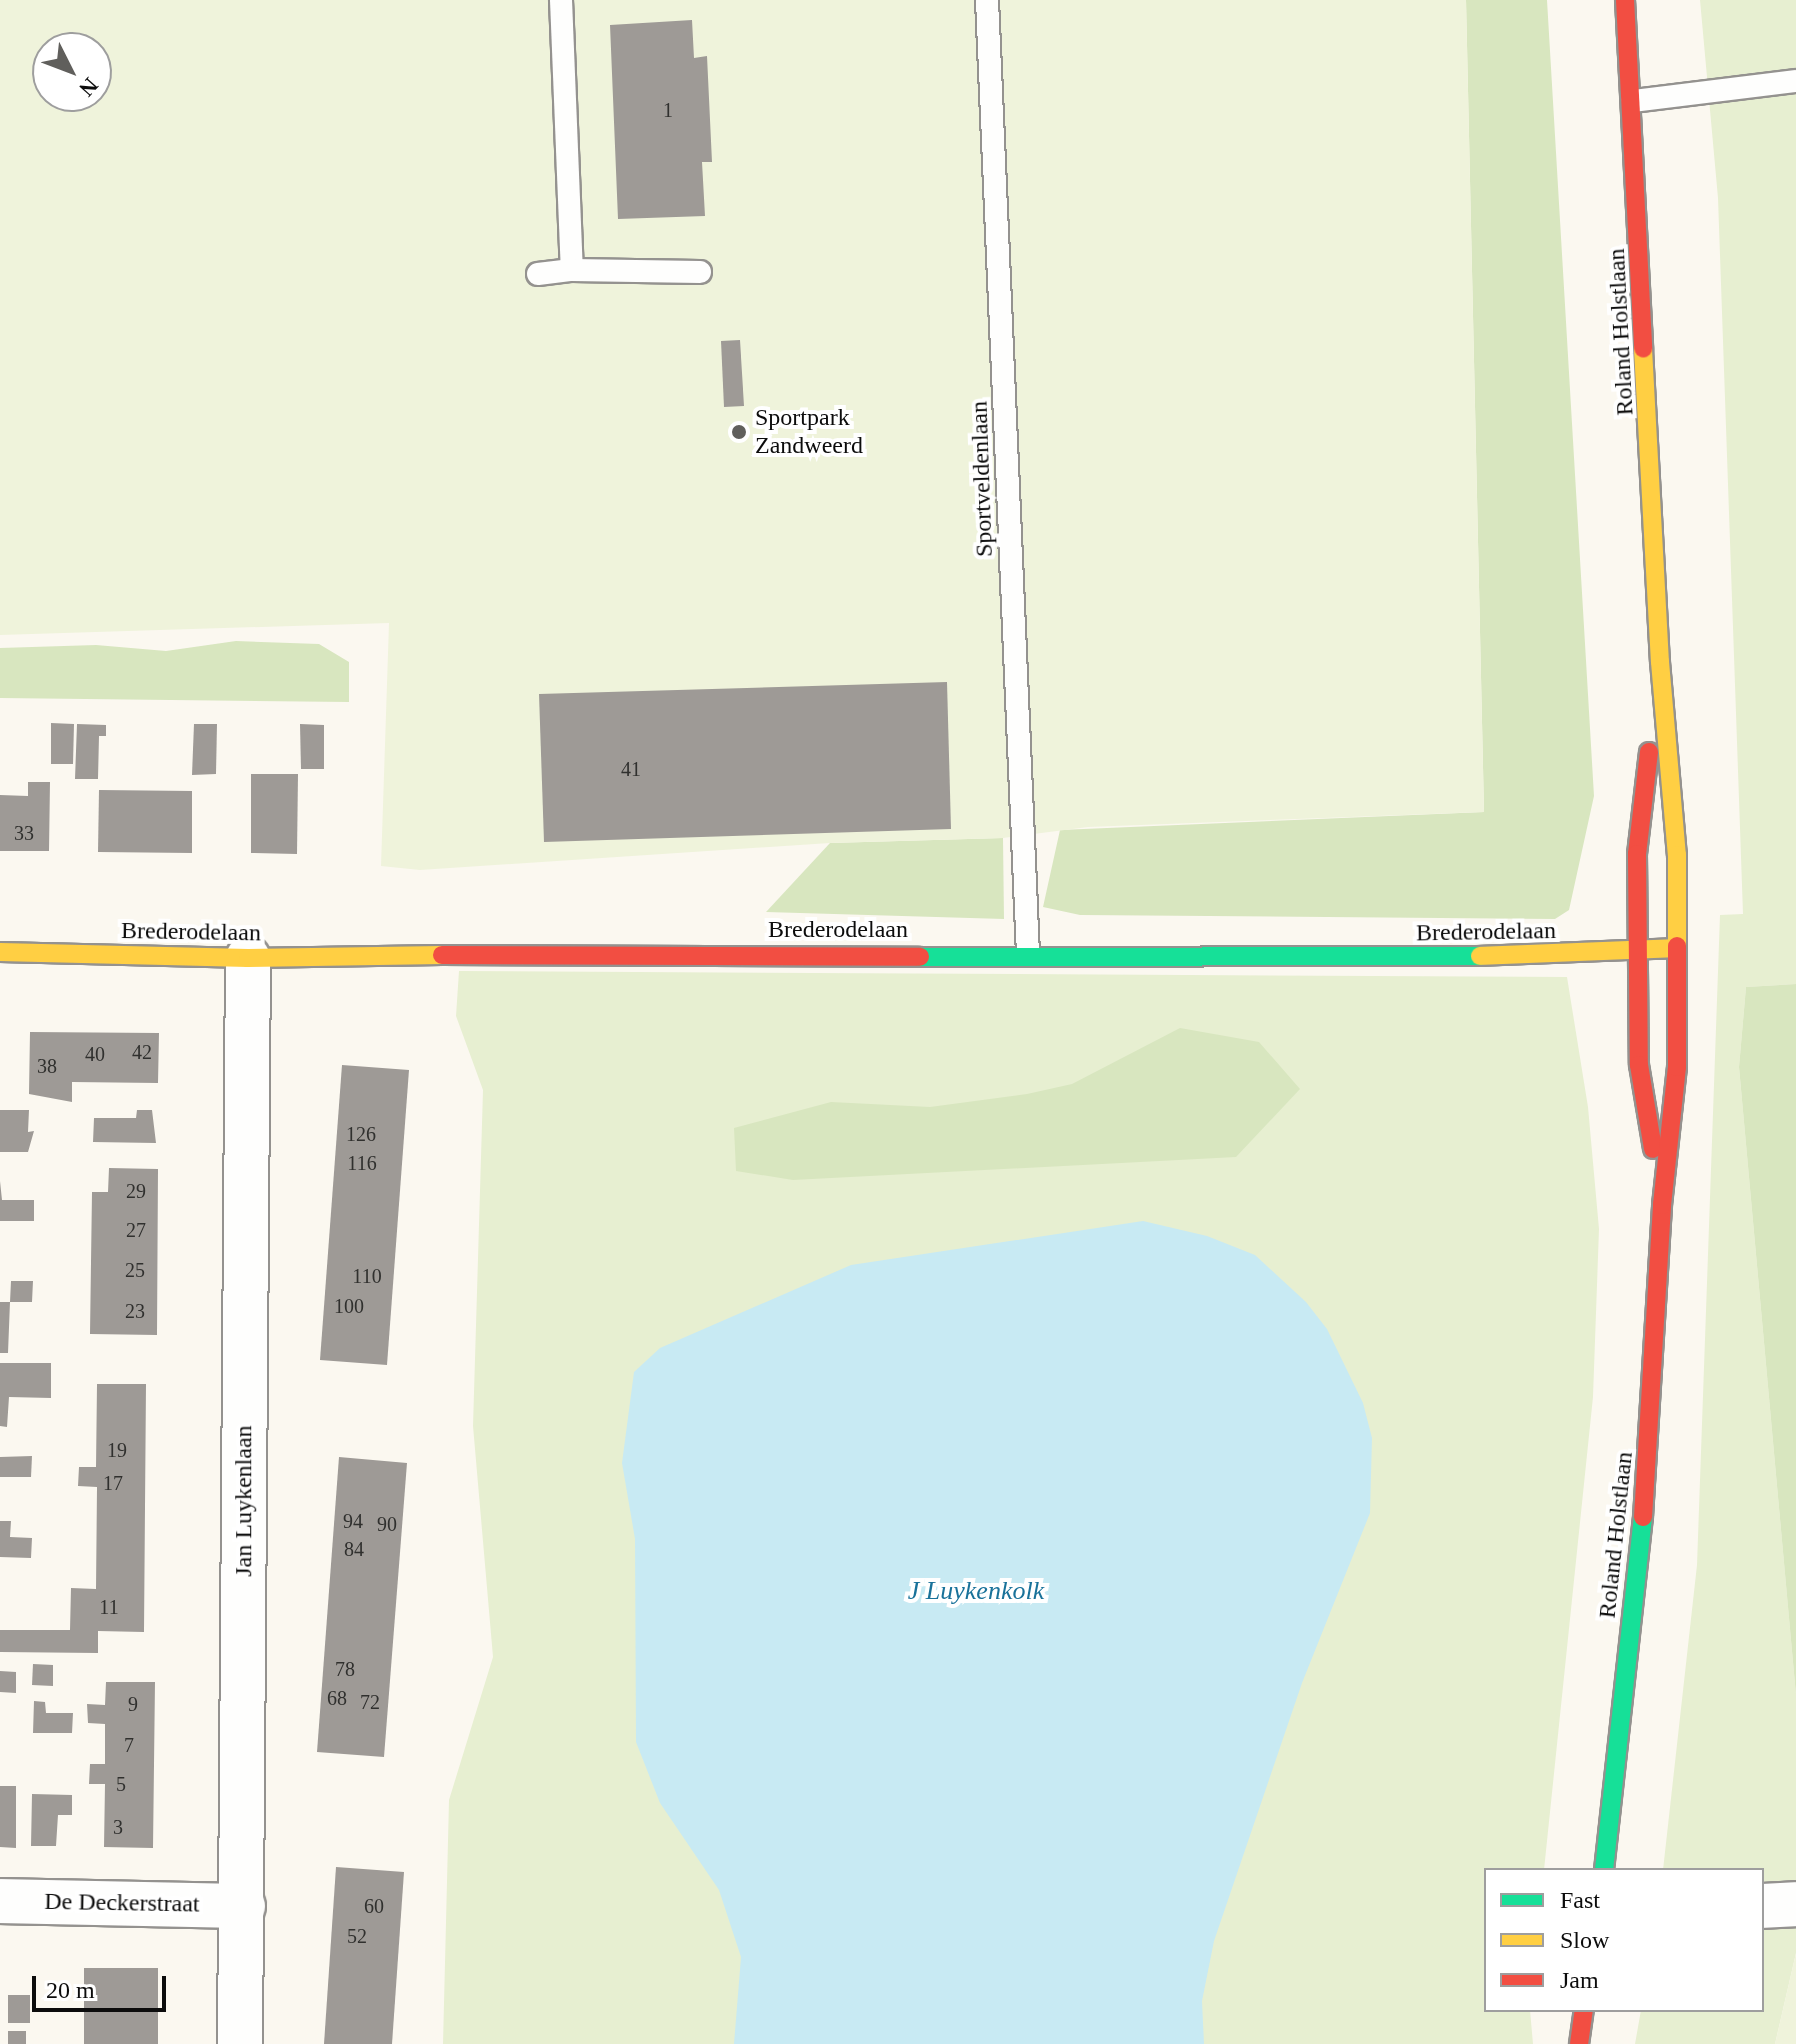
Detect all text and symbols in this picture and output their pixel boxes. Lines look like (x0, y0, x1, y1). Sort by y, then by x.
north arrow (32, 32, 112, 112)
text: N (74, 73, 103, 101)
house number: 1 (663, 98, 673, 122)
street label: Roland Holstlaan (1602, 248, 1640, 416)
street label: Sportveldenlaan (965, 401, 999, 557)
place label: Sportpark Zandweerd (755, 404, 863, 460)
marker: Sportpark Zandweerd (730, 423, 748, 441)
house number: 41 (621, 757, 641, 781)
house number: 33 (14, 821, 34, 845)
street label: Brederodelaan (121, 916, 261, 948)
street label: Brederodelaan (768, 916, 908, 944)
street label: Brederodelaan (1416, 916, 1556, 948)
house number: 42 (132, 1040, 152, 1064)
house number: 40 (85, 1042, 105, 1066)
house number: 38 (37, 1054, 57, 1078)
house number: 126 (346, 1122, 376, 1146)
house number: 116 (347, 1151, 377, 1175)
house number: 29 (126, 1179, 146, 1203)
house number: 27 (126, 1218, 146, 1242)
house number: 25 (125, 1258, 145, 1282)
house number: 110 (352, 1264, 382, 1288)
house number: 100 (334, 1294, 364, 1318)
house number: 23 (125, 1299, 145, 1323)
street label: Jan Luykenlaan (230, 1425, 258, 1577)
house number: 19 (107, 1438, 127, 1462)
street label: Roland Holstlaan (1593, 1450, 1639, 1620)
house number: 17 (103, 1471, 123, 1495)
house number: 94 (343, 1509, 363, 1533)
house number: 90 (377, 1512, 397, 1536)
house number: 84 (344, 1537, 364, 1561)
water label: J Luykenkolk (908, 1575, 1044, 1607)
house number: 11 (99, 1595, 119, 1619)
house number: 78 (335, 1657, 355, 1681)
house number: 68 (327, 1686, 347, 1710)
house number: 72 (360, 1690, 380, 1714)
house number: 9 (128, 1692, 138, 1716)
house number: 7 (124, 1733, 134, 1757)
house number: 5 (116, 1772, 126, 1796)
house number: 3 (113, 1815, 123, 1839)
legend (1484, 1868, 1764, 2012)
street label: De Deckerstraat (44, 1887, 200, 1919)
text: Fast (1560, 1887, 1600, 1913)
house number: 60 (364, 1894, 384, 1918)
house number: 52 (347, 1924, 367, 1948)
text: Slow (1560, 1927, 1609, 1953)
scale bar (36, 1960, 170, 2010)
text: Jam (1560, 1967, 1599, 1993)
text: 20 m (46, 1977, 95, 2003)

